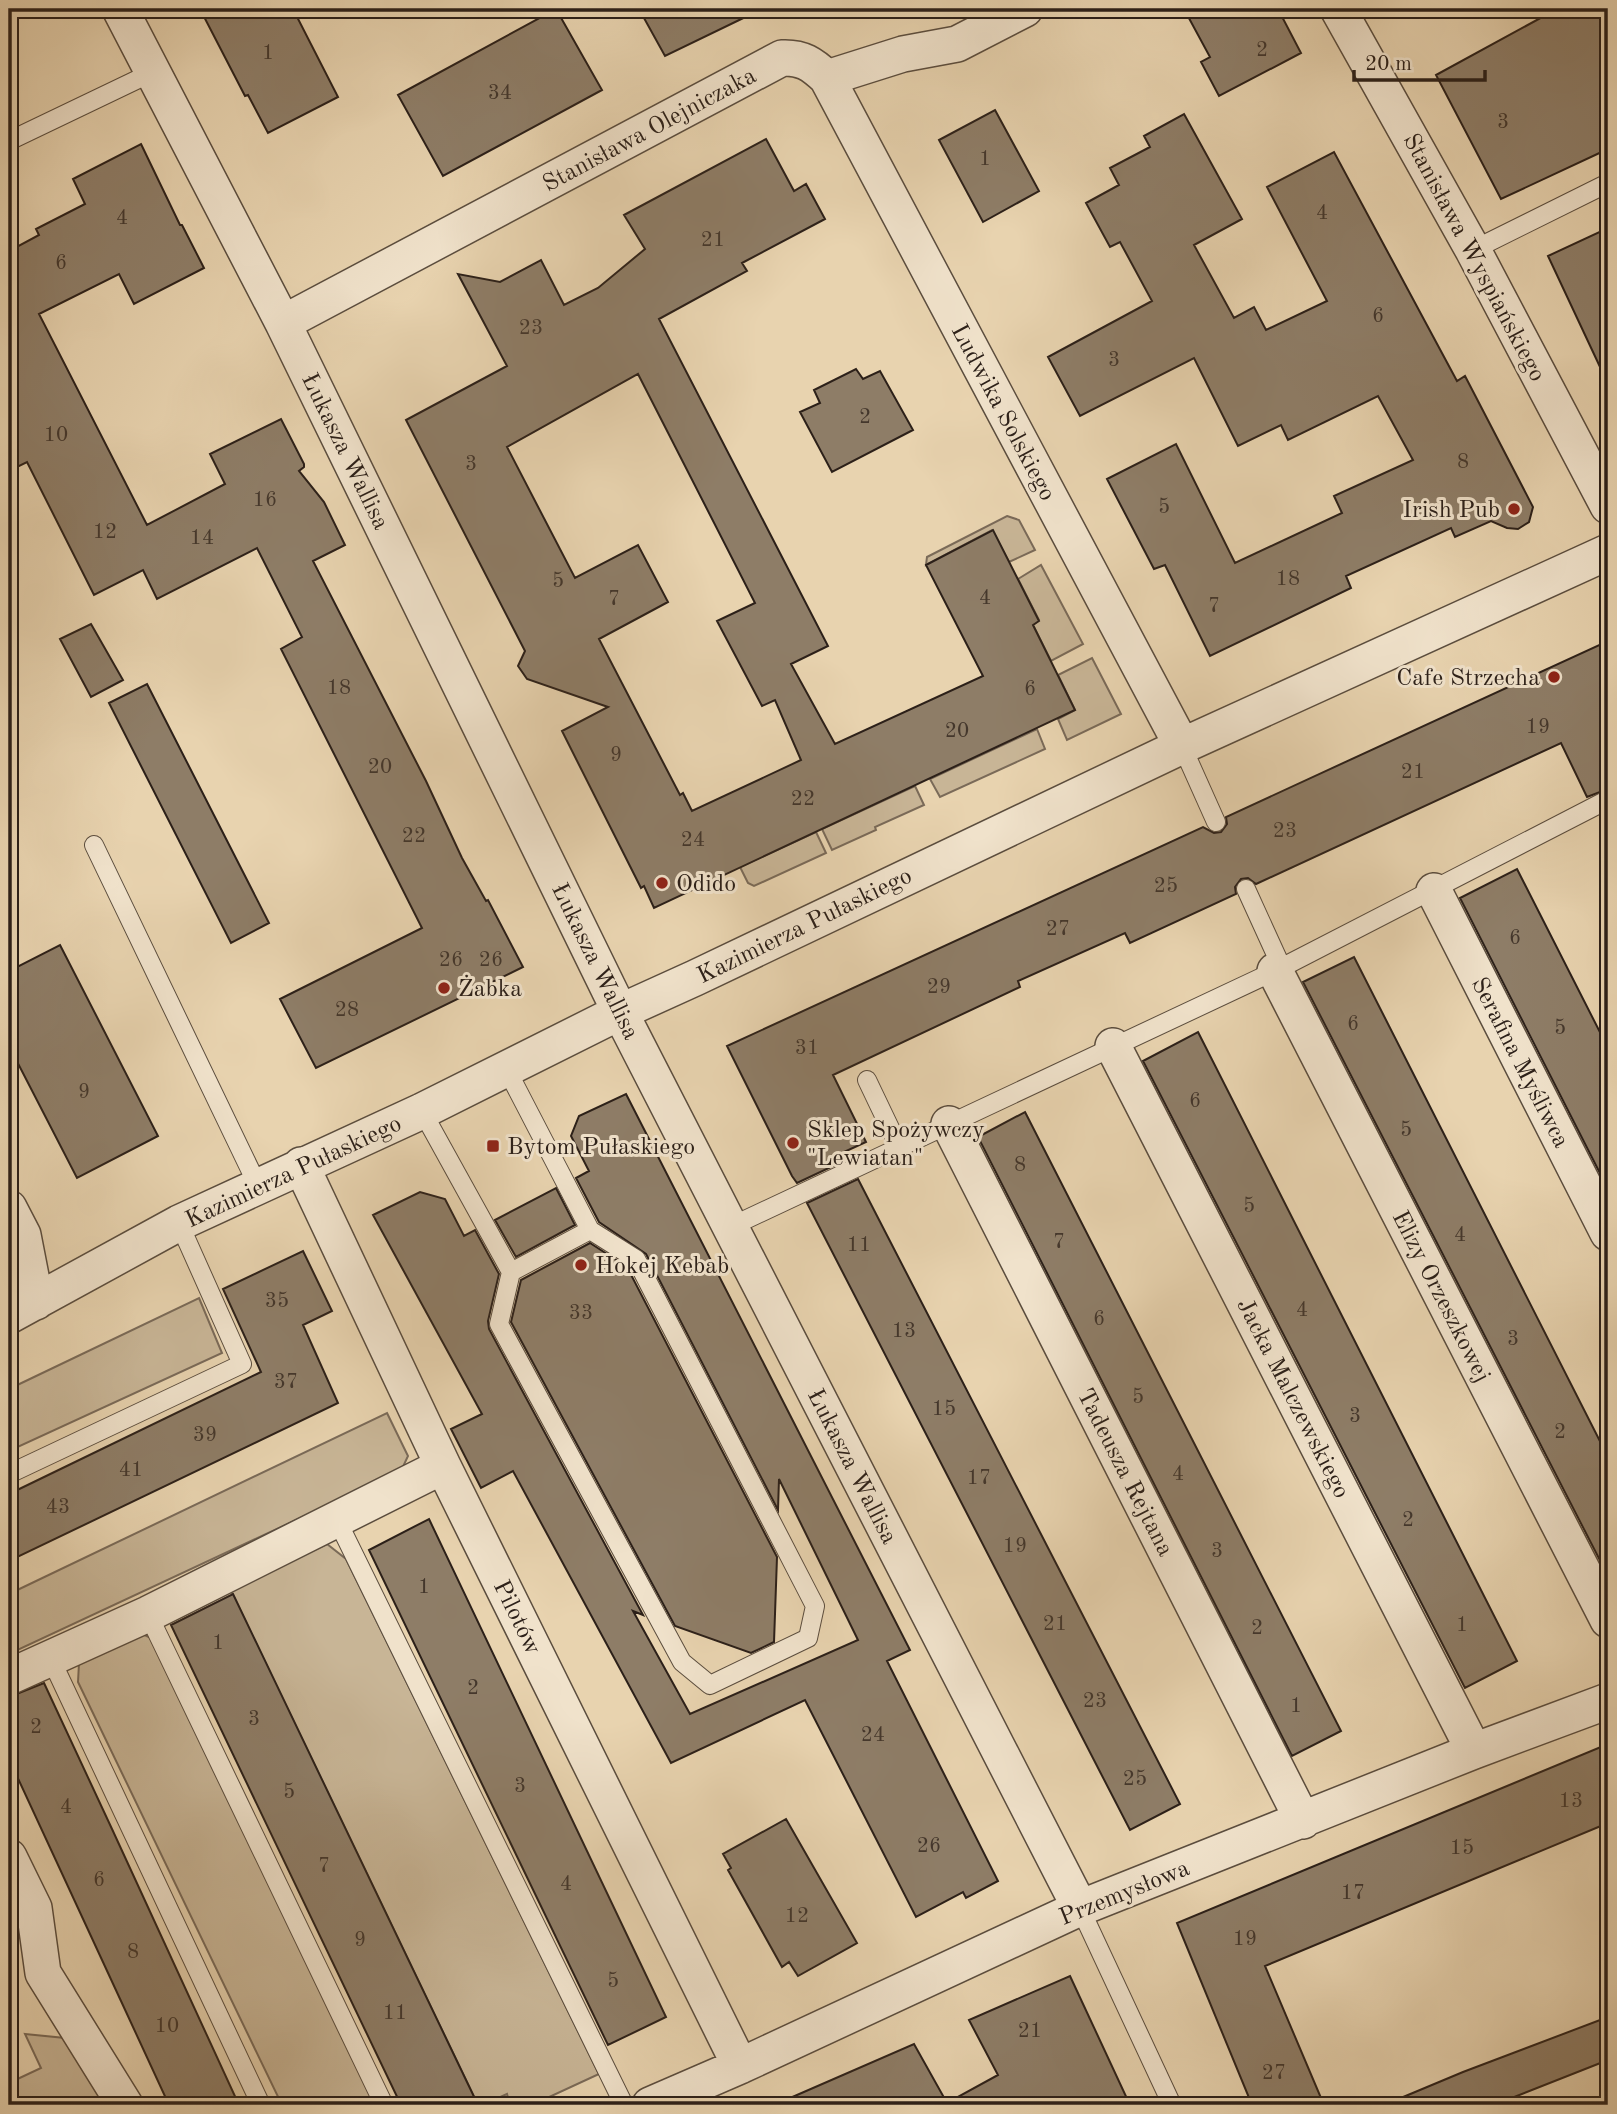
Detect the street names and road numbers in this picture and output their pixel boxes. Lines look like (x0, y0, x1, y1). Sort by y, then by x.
street label: Stanisława Olejniczaka (539, 64, 761, 197)
street label: Stanisława Wyspiańskiego (1398, 130, 1549, 386)
street label: Ludwika Solskiego (946, 321, 1059, 505)
street label: Łukasza Wallisa (296, 370, 392, 534)
street label: Kazimierza Pułaskiego (694, 864, 916, 989)
street label: Łukasza Wallisa (546, 880, 642, 1044)
street label: Serafina Myśliwca (1466, 974, 1573, 1152)
street label: Kazimierza Pułaskiego (182, 1112, 406, 1233)
street label: Elizy Orzeszkowej (1387, 1207, 1494, 1387)
street label: Jacka Malczewskiego (1231, 1295, 1353, 1503)
street label: Łukasza Wallisa (802, 1385, 901, 1548)
street label: Tadeusza Rejtana (1072, 1385, 1177, 1561)
street label: Pilotów (488, 1577, 545, 1659)
street label: Przemysłowa (1056, 1857, 1193, 1931)

